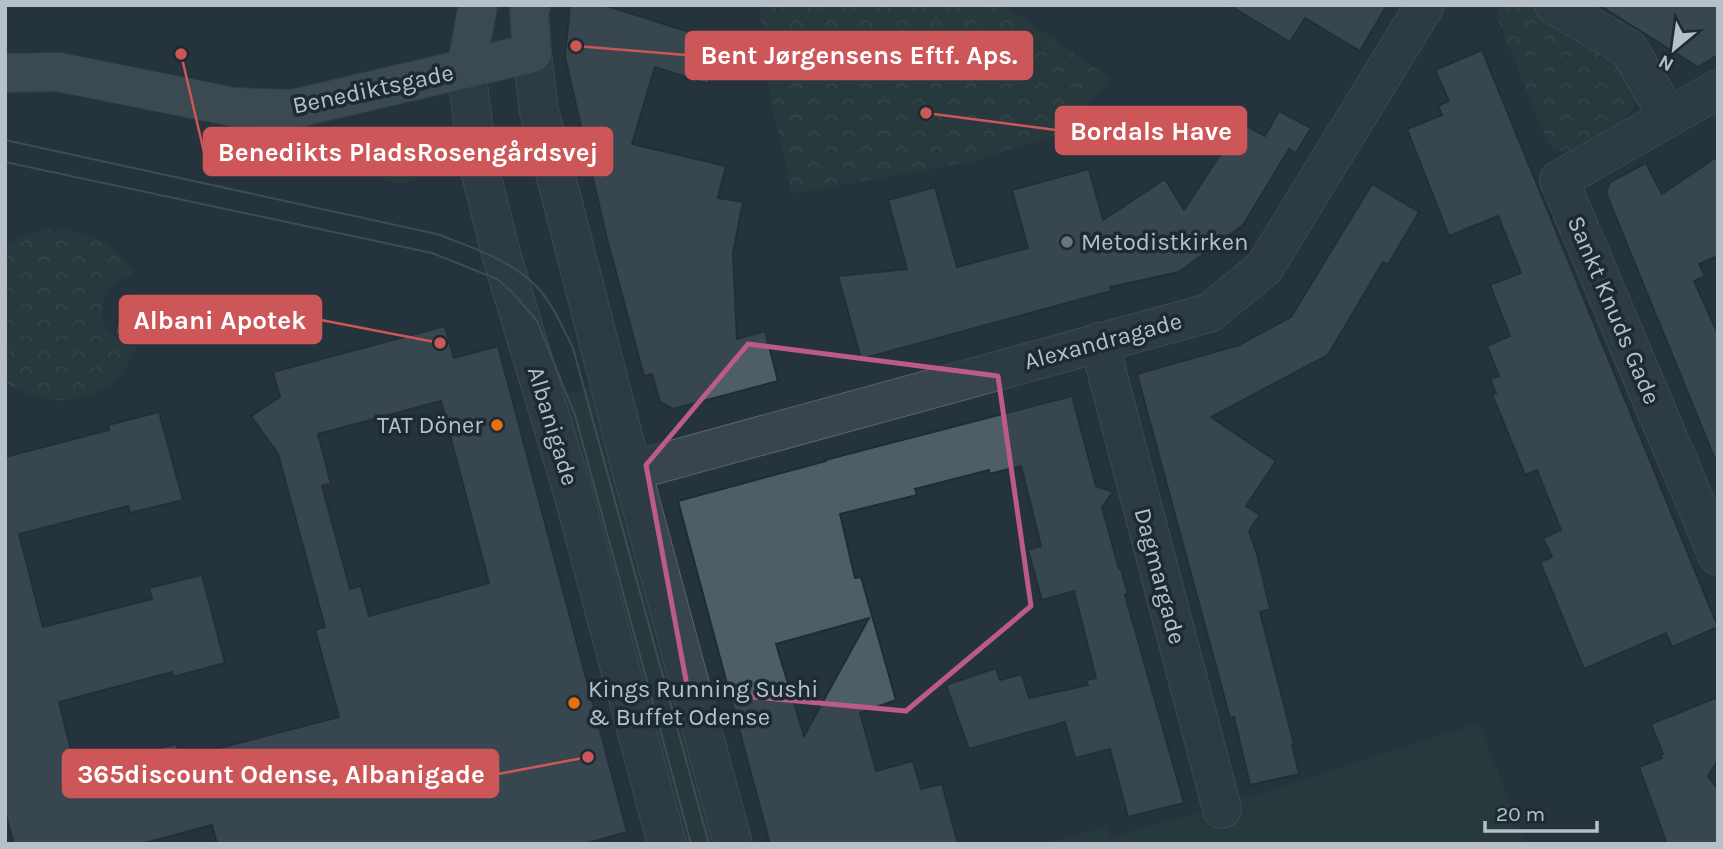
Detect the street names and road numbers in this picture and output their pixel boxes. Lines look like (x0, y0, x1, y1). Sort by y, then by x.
street label: Benediktsgade (290, 58, 456, 120)
street label: Sankt Knuds Gade (1562, 212, 1666, 408)
street label: Alexandragade (1021, 306, 1185, 376)
street label: Albanigade (522, 363, 584, 489)
street label: Dagmargade (1128, 505, 1192, 647)

